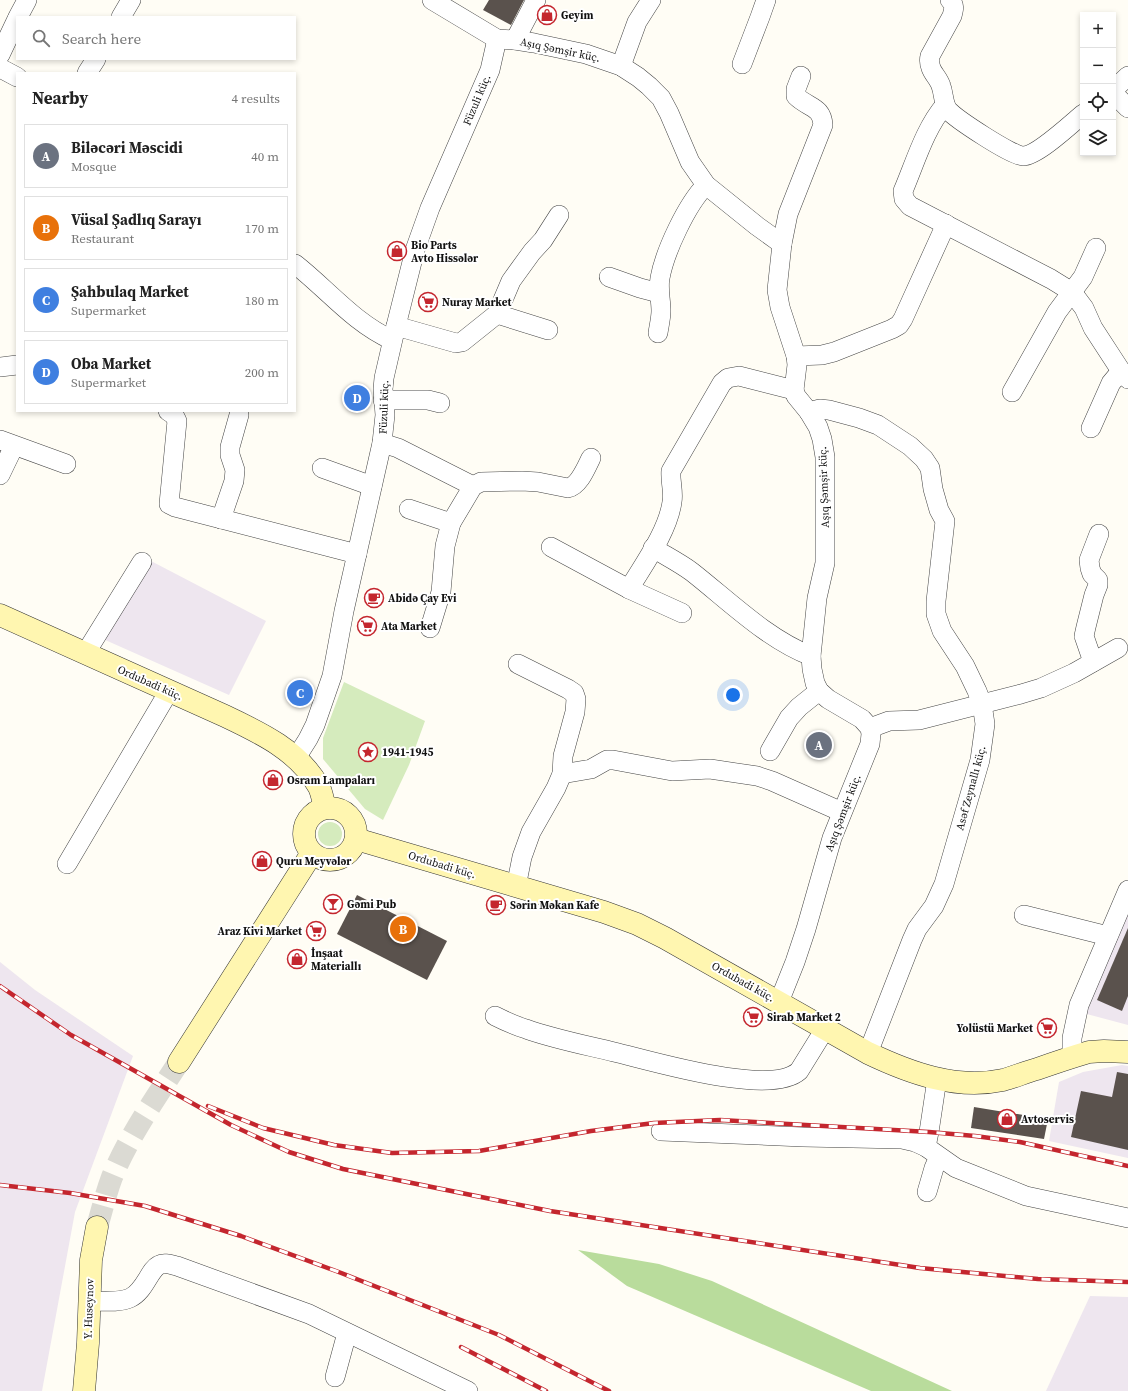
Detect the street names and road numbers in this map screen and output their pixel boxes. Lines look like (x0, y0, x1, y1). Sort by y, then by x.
street label: Aşıq Şəmşir küç. (519, 34, 601, 66)
street label: Füzuli küç. (460, 72, 494, 128)
street label: Füzuli küç. (376, 380, 392, 434)
street label: Aşıq Şəmşir küç. (815, 446, 833, 528)
street label: Ordubadi küç. (115, 662, 185, 704)
street label: Asəf Zeynallı küç. (952, 744, 990, 832)
street label: Aşıq Şəmşir küç. (821, 772, 865, 854)
street label: Ordubadi küç. (406, 848, 478, 882)
street label: Ordubadi küç. (709, 959, 777, 1005)
street label: Y. Huseynov (80, 1278, 98, 1340)

